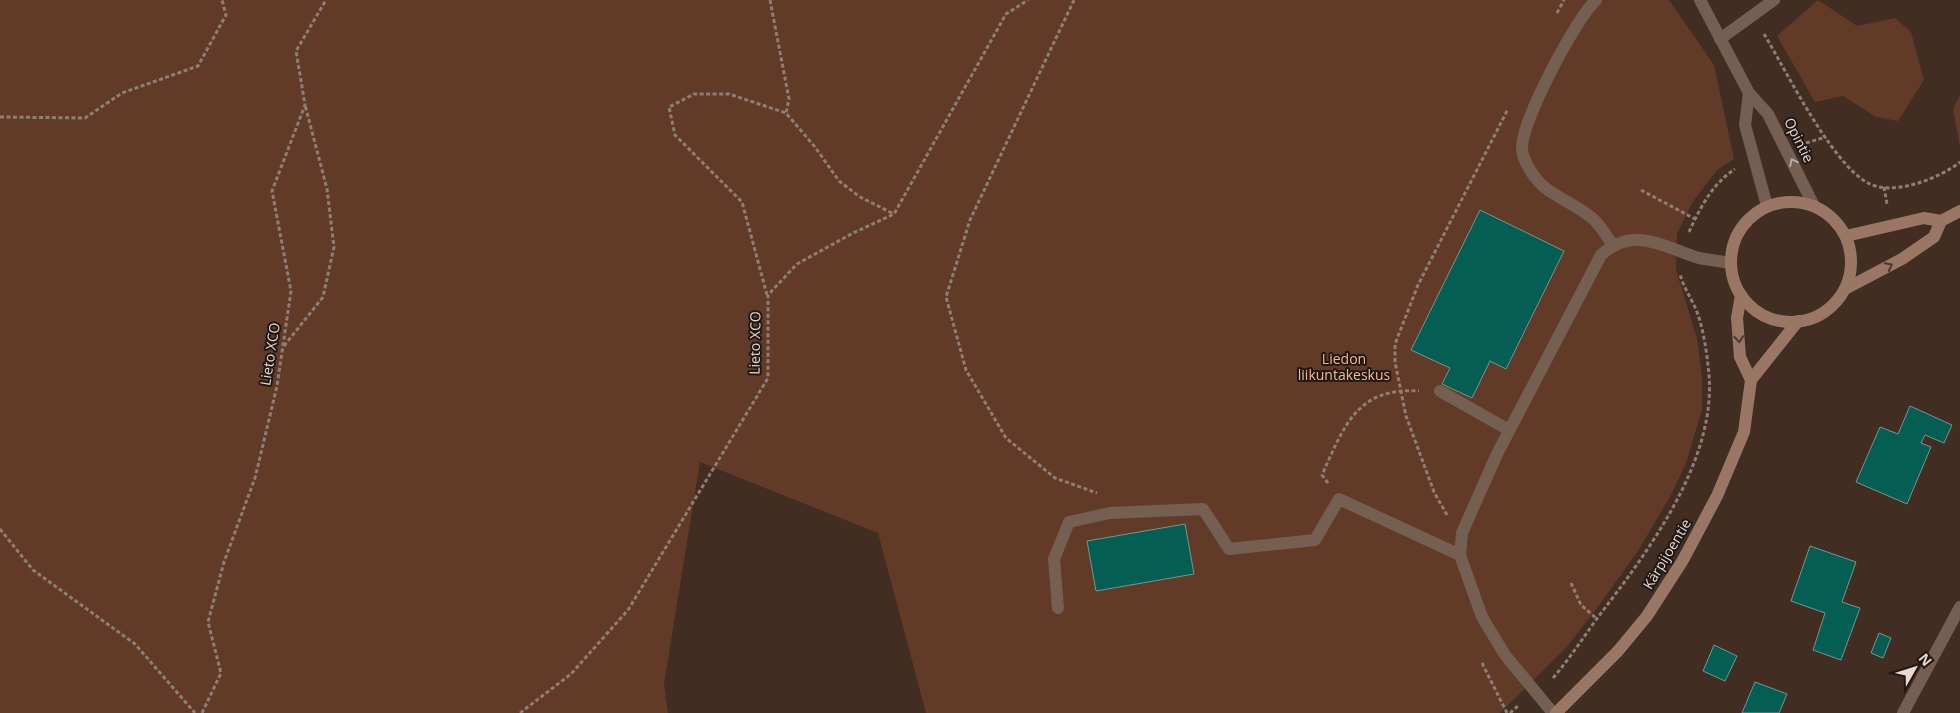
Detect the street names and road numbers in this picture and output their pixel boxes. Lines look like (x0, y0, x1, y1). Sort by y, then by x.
street label: Opintie (1780, 114, 1819, 166)
street label: Lieto XCO (744, 311, 765, 375)
street label: Lieto XCO (255, 321, 284, 387)
street label: Kärpijoentie (1638, 515, 1695, 592)

